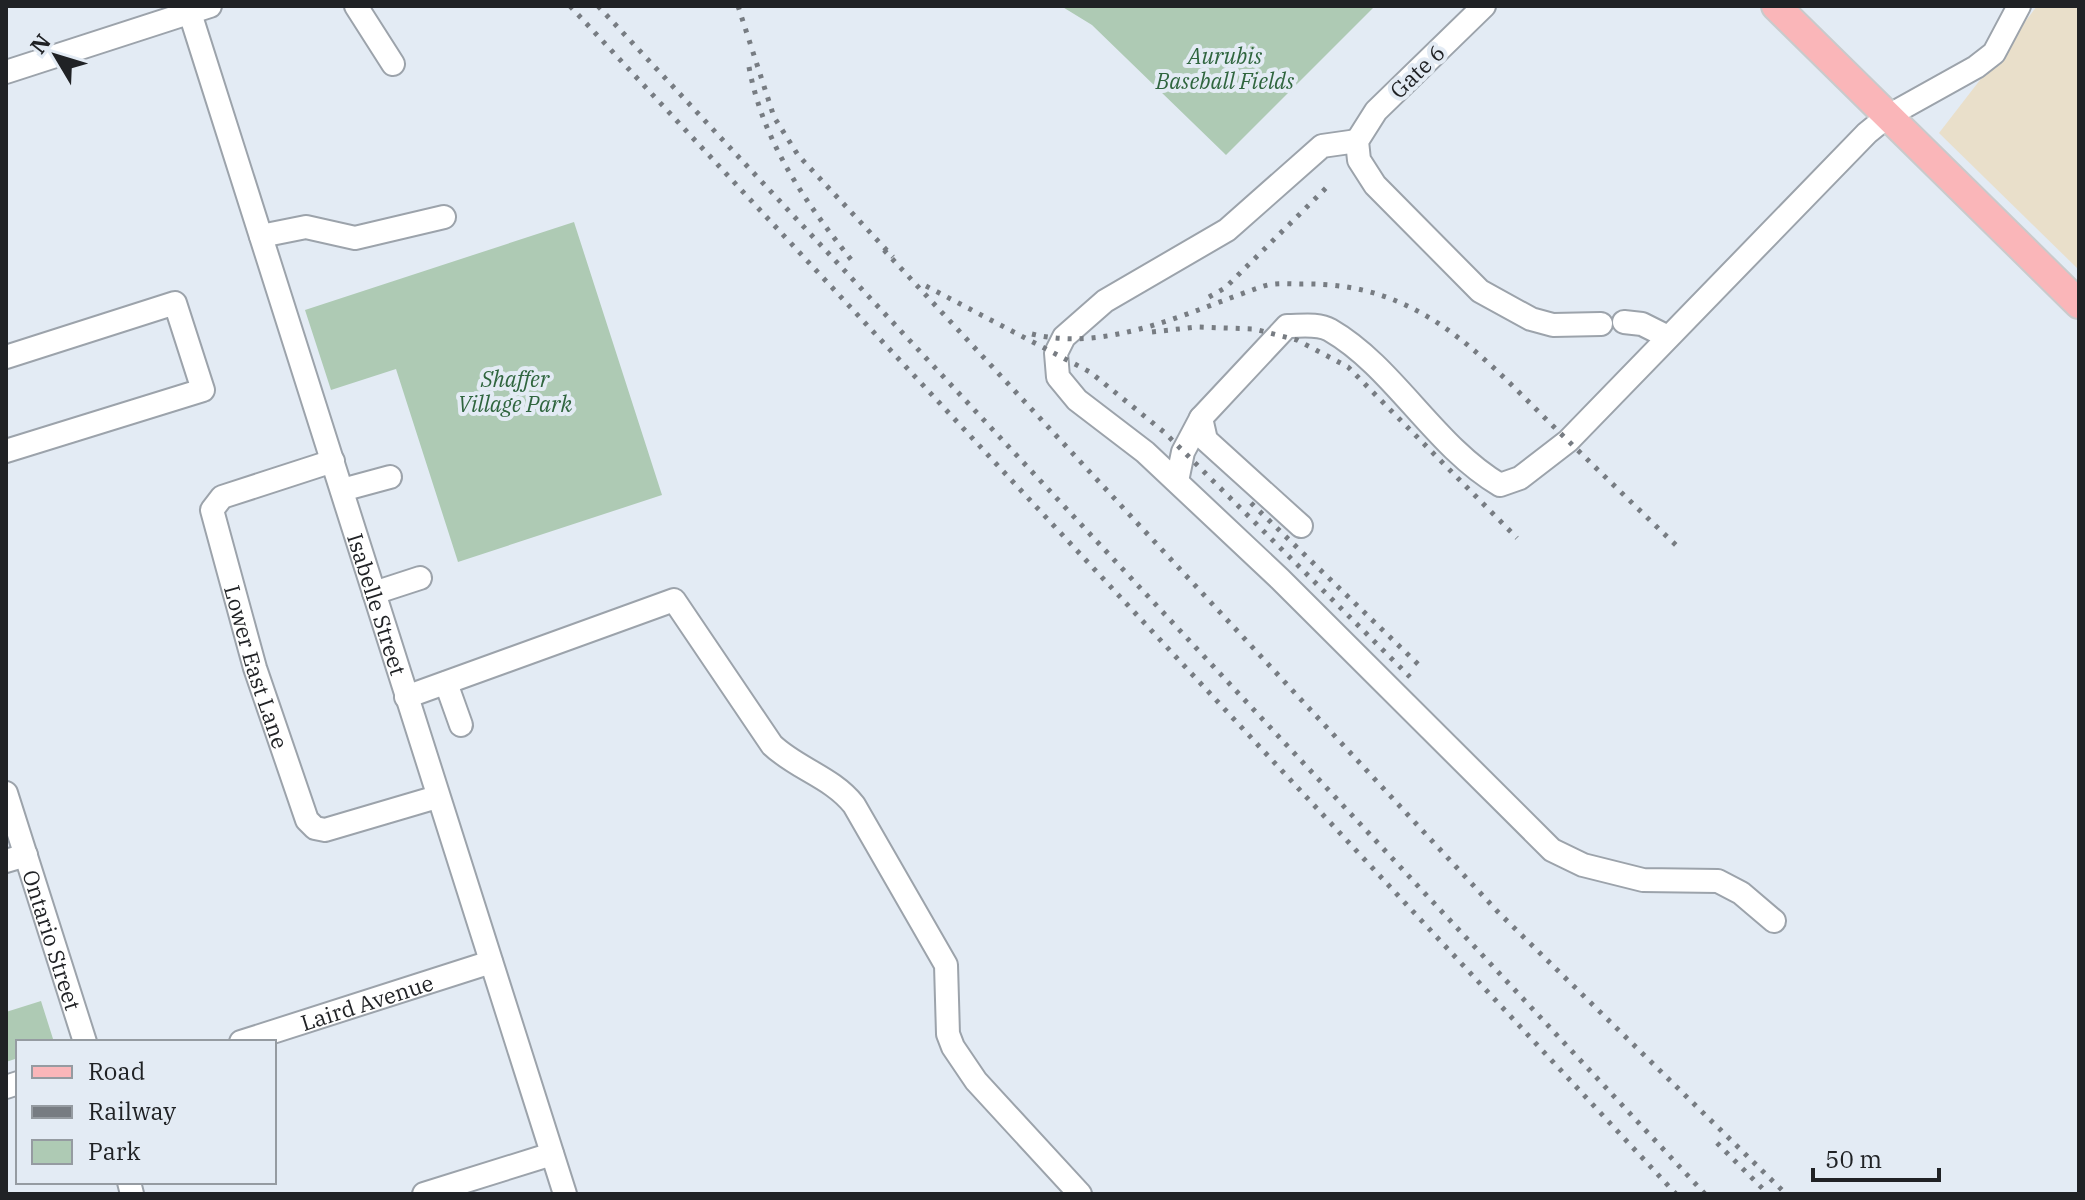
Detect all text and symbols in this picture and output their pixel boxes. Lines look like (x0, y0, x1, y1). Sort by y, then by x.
north arrow (16, 16, 96, 96)
text: N (23, 28, 57, 59)
street label: Gate 6 (1383, 38, 1451, 104)
park label: Aurubis Baseball Fields (1155, 41, 1295, 95)
park label: Shaffer Village Park (458, 364, 573, 418)
street label: Isabelle Street (342, 529, 414, 679)
street label: Lower East Lane (219, 582, 296, 752)
street label: Ontario Street (17, 866, 88, 1014)
street label: Laird Avenue (297, 967, 437, 1037)
legend (16, 1040, 276, 1184)
text: Road (88, 1055, 145, 1087)
text: Railway (88, 1095, 176, 1127)
scale bar (1813, 1132, 1939, 1182)
text: Park (88, 1135, 140, 1167)
text: 50 m (1825, 1143, 1882, 1175)

